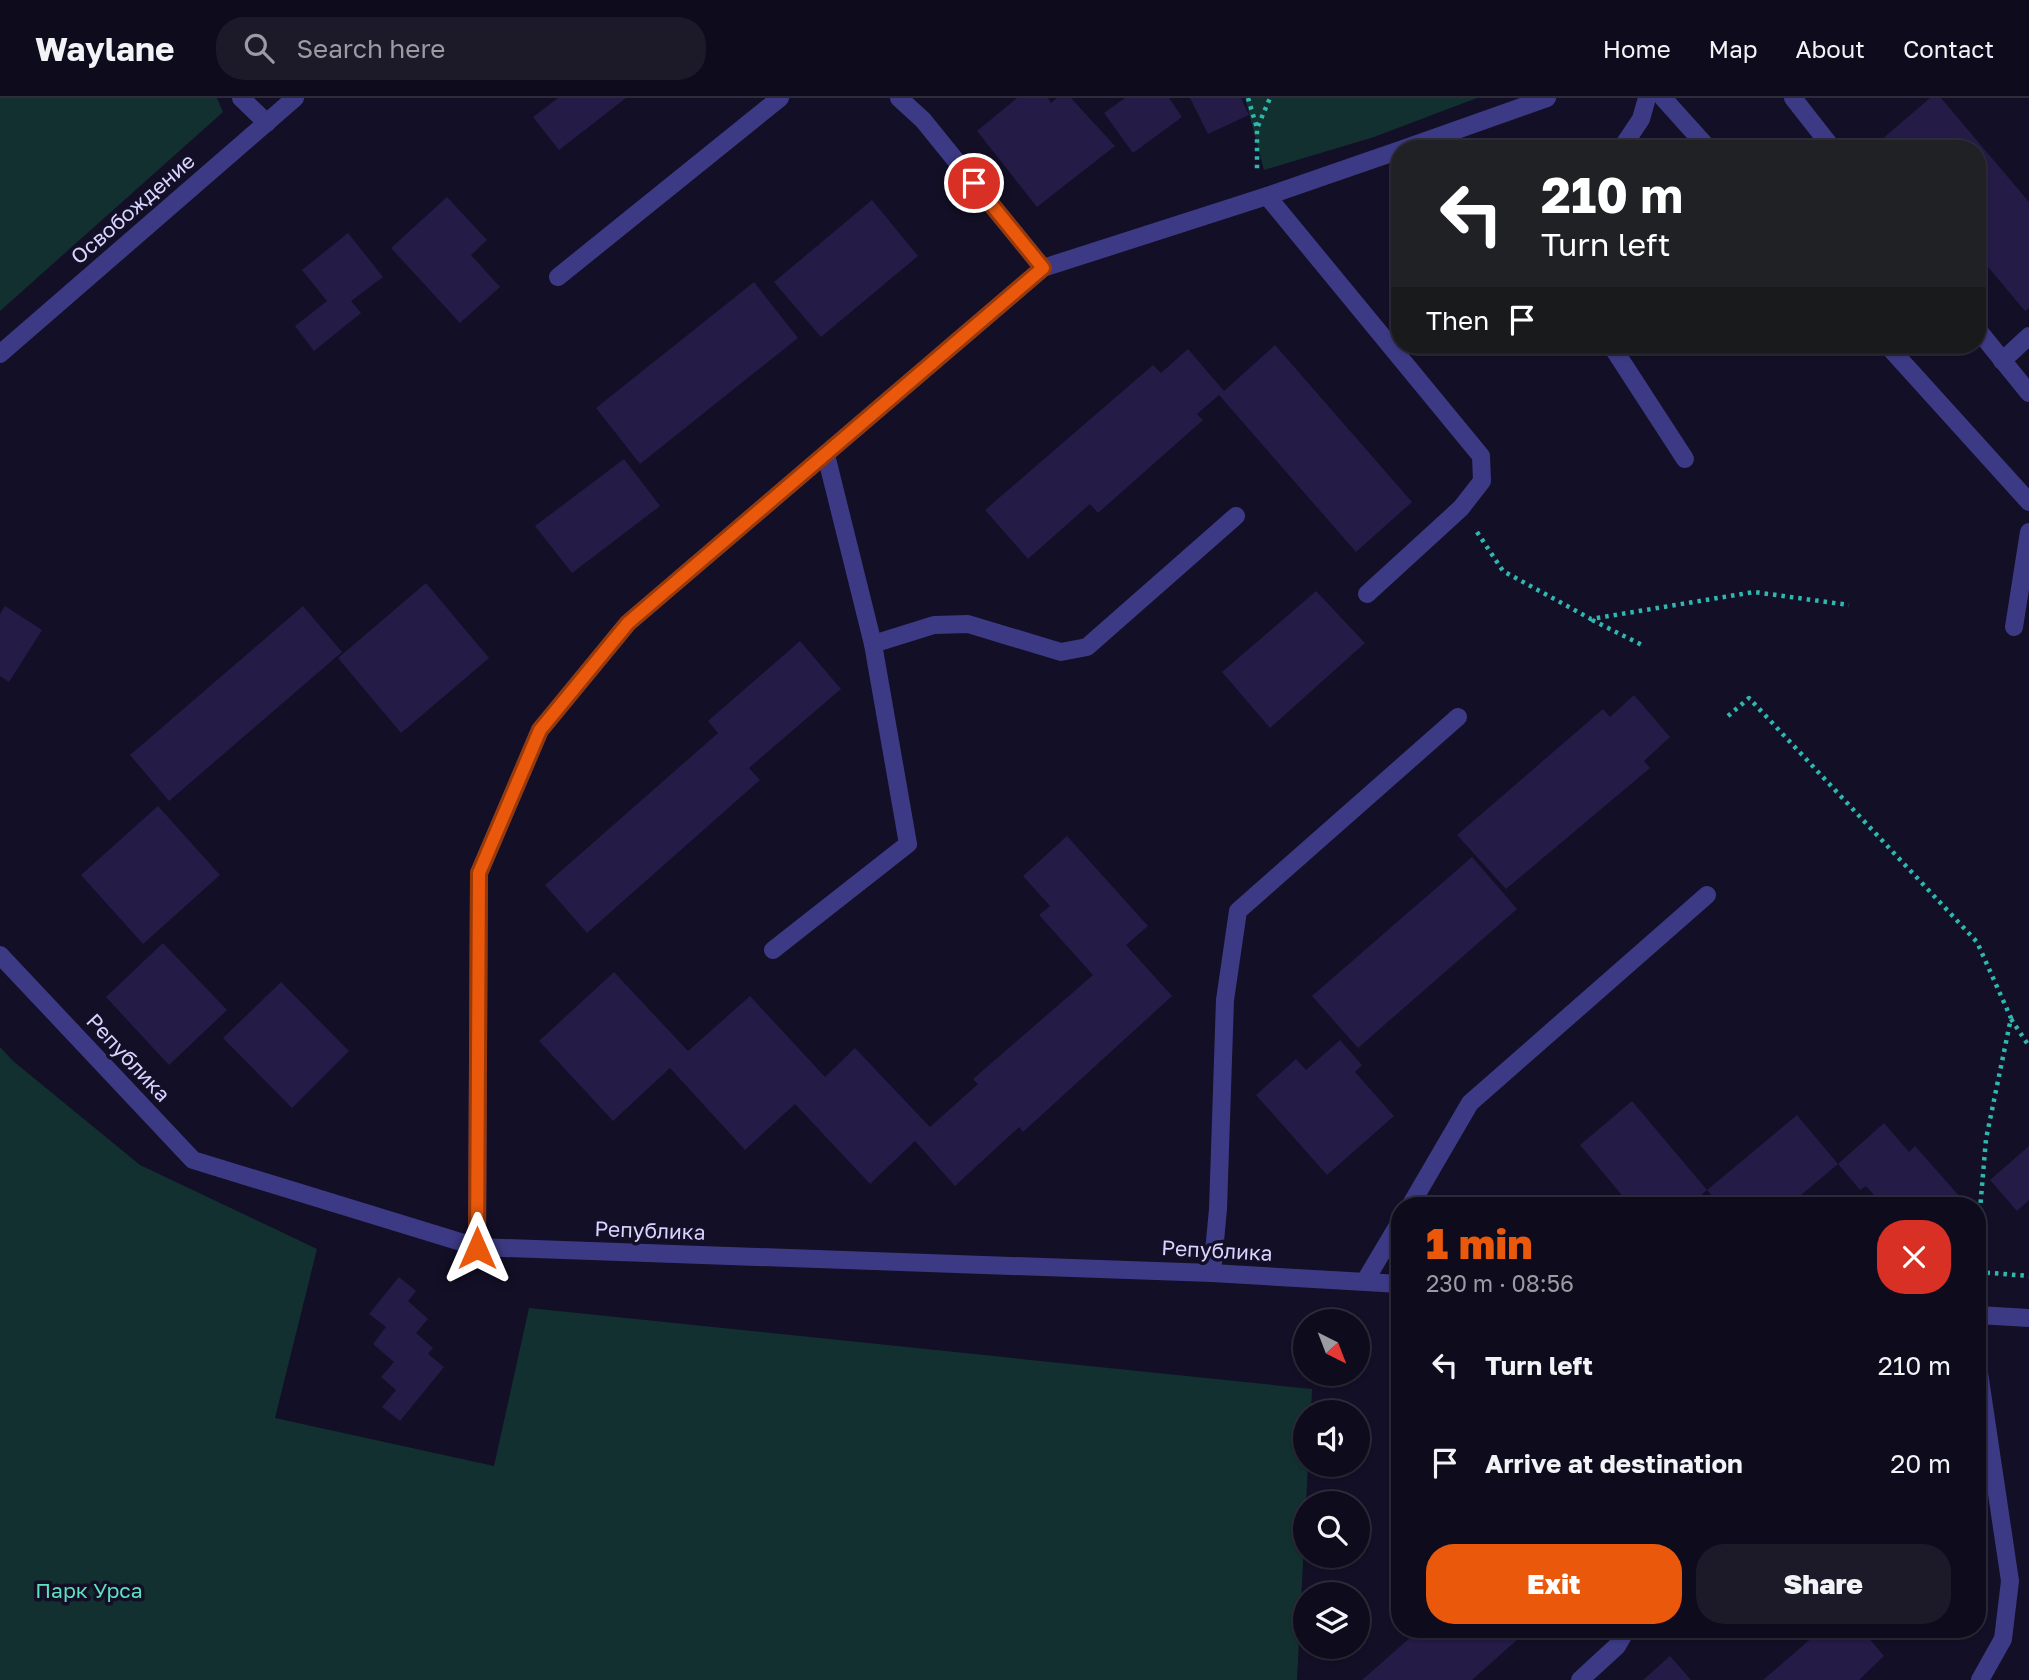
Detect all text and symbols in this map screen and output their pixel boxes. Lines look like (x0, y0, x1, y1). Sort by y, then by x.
search box (216, 17, 706, 80)
text: Waylane (35, 29, 174, 68)
icon: search (240, 29, 278, 67)
text: Search here (296, 33, 445, 64)
text: Home (1603, 34, 1671, 63)
text: Map (1709, 34, 1758, 63)
text: About (1796, 34, 1865, 63)
text: Contact (1903, 34, 1994, 63)
street label: Освобождение (65, 147, 200, 269)
pin (944, 153, 1004, 213)
icon: arrive (955, 164, 993, 202)
text: 210 m (1541, 165, 1683, 224)
icon: left (1426, 168, 1517, 259)
text: Turn left (1541, 225, 1670, 263)
icon: arrive (1503, 301, 1541, 339)
text: Then (1426, 305, 1489, 336)
street label: Република (81, 1008, 176, 1107)
position arrow (440, 1211, 514, 1285)
street label: Република (594, 1215, 706, 1245)
text: 1 min (1426, 1218, 1533, 1268)
button: close (1877, 1220, 1951, 1294)
street label: Република (1161, 1234, 1273, 1266)
text: 230 m · 08:56 (1426, 1269, 1574, 1297)
north arrow (1293, 1309, 1370, 1386)
map controls (1293, 1309, 1370, 1659)
icon: left (1426, 1346, 1464, 1384)
text: Turn left (1485, 1350, 1593, 1381)
text: 210 m (1878, 1350, 1951, 1381)
button: sound (1293, 1400, 1370, 1477)
icon: arrive (1426, 1444, 1464, 1482)
text: Arrive at destination (1485, 1448, 1743, 1479)
text: 20 m (1890, 1448, 1951, 1479)
button: search (1293, 1491, 1370, 1568)
button: Exit (1426, 1544, 1682, 1624)
button: Share (1696, 1544, 1951, 1624)
park label: Парк Урса (35, 1577, 143, 1603)
button: layers (1293, 1582, 1370, 1659)

